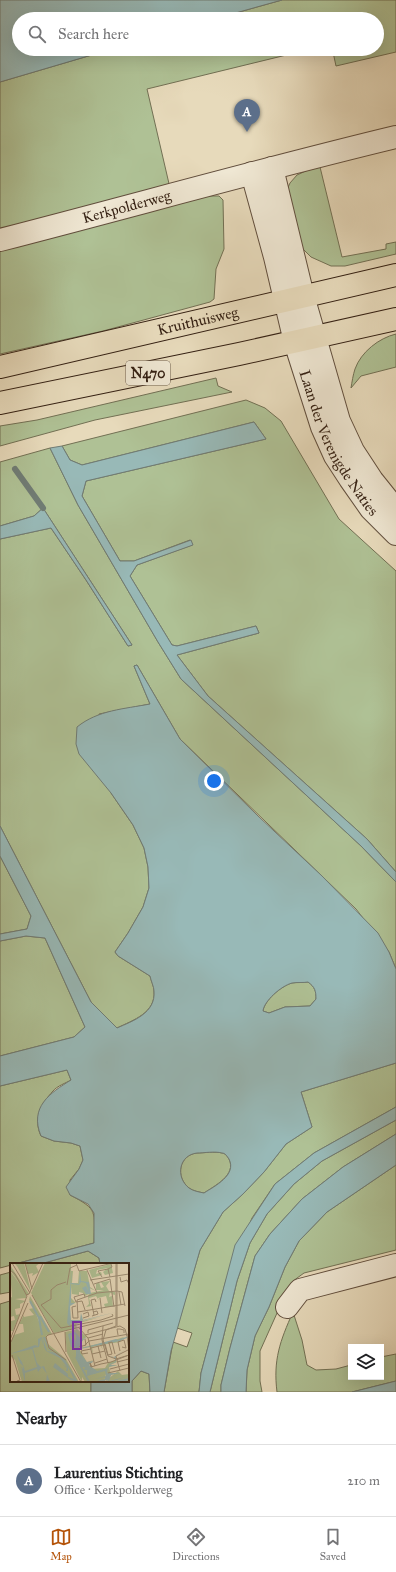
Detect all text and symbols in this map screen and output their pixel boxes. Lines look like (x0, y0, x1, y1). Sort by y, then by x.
search box (12, 12, 384, 56)
icon: search (26, 23, 48, 45)
text: Search here (58, 25, 129, 43)
pin: A (234, 99, 260, 132)
street label: Kerkpolderweg (80, 186, 174, 227)
street label: Kruithuisweg (155, 303, 241, 339)
road number: N470 (126, 361, 170, 385)
street label: Laan der Verenigde Naties (295, 368, 382, 520)
your location (204, 771, 224, 791)
inset map (10, 1263, 129, 1382)
map controls (348, 1344, 384, 1380)
button: layers (348, 1344, 384, 1380)
text: Nearby (16, 1408, 67, 1429)
text: Laurentius Stichting (54, 1464, 182, 1482)
text: A (25, 1473, 33, 1489)
text: 210 m (347, 1473, 380, 1489)
text: Office · Kerkpolderweg (54, 1482, 172, 1498)
tab: Map (50, 1526, 72, 1563)
tab: Directions (172, 1526, 220, 1563)
tab: Saved (320, 1526, 346, 1563)

